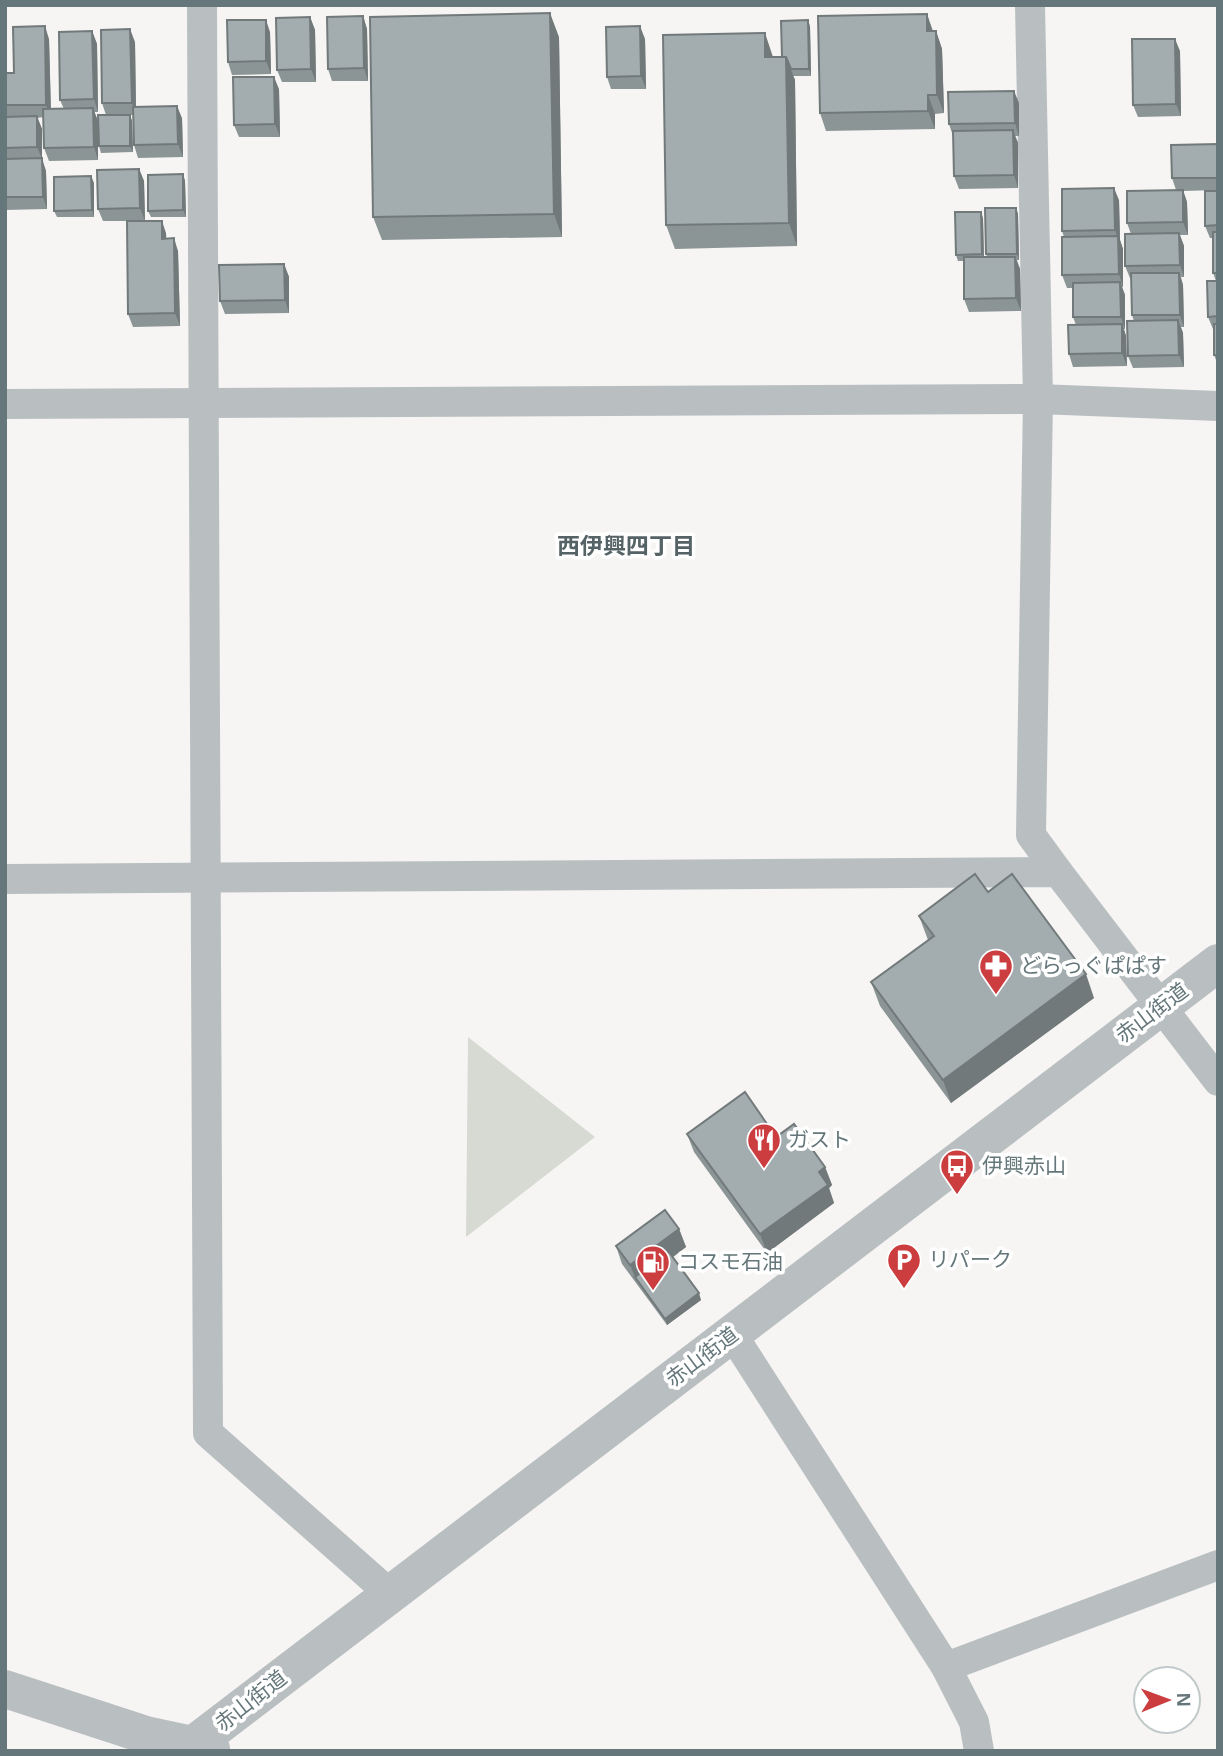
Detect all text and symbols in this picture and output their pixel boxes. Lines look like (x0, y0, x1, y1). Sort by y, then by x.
district label: 西伊興四丁目 (557, 533, 695, 559)
pharmacy icon: どらっぐぱぱす (977, 947, 1015, 996)
place label: どらっぐぱぱす (1020, 954, 1167, 977)
street label: 赤山街道 (1111, 978, 1192, 1047)
restaurant icon: ガスト (745, 1121, 783, 1170)
place label: ガスト (788, 1128, 851, 1151)
bus stop icon: 伊興赤山 (938, 1147, 976, 1196)
place label: 伊興赤山 (982, 1154, 1066, 1177)
parking icon: リパーク (885, 1241, 923, 1290)
fuel station icon: コスモ石油 (634, 1243, 672, 1292)
place label: リパーク (928, 1248, 1012, 1271)
place label: コスモ石油 (678, 1250, 783, 1273)
street label: 赤山街道 (661, 1322, 742, 1391)
north arrow (1132, 1665, 1202, 1735)
street label: 赤山街道 (211, 1666, 291, 1736)
text: N (1173, 1693, 1194, 1707)

